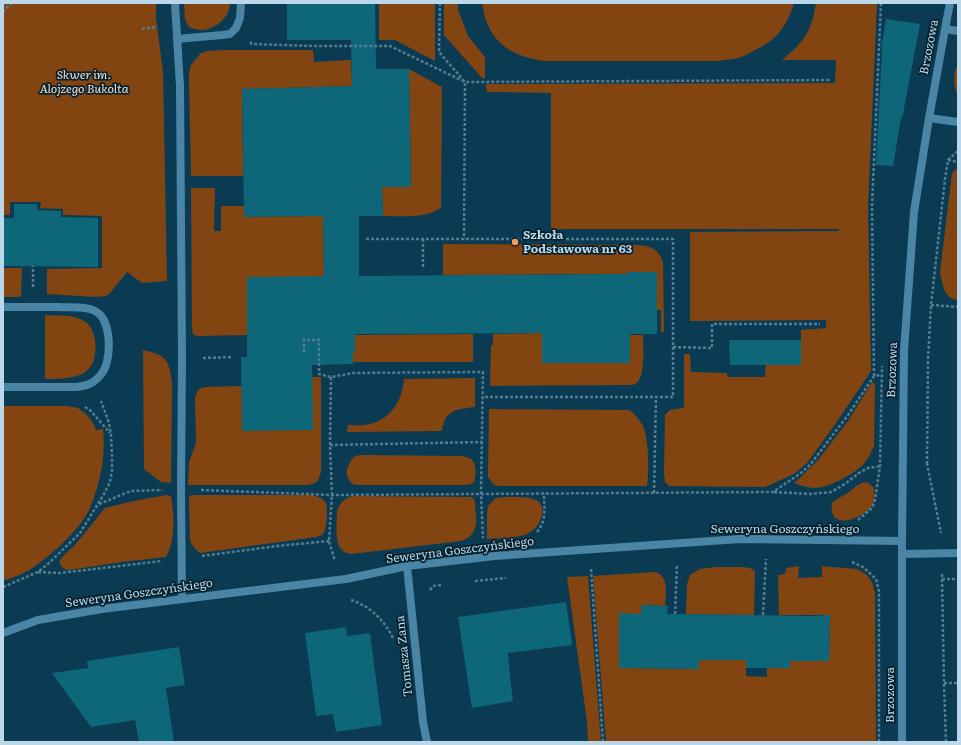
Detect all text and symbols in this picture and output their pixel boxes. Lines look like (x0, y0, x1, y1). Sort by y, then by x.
street label: Brzozowa (914, 17, 942, 76)
park label: Skwer im. Alojzego Bukolta (39, 65, 129, 97)
place label: Szkoła Podstawowa nr 63 (523, 225, 633, 257)
marker: Szkoła Podstawowa nr 63 (510, 237, 520, 247)
street label: Brzozowa (881, 341, 901, 398)
street label: Seweryna Goszczyńskiego (711, 519, 860, 537)
street label: Seweryna Goszczyńskiego (385, 531, 535, 567)
street label: Seweryna Goszczyńskiego (64, 573, 214, 611)
street label: Tomasza Zana (390, 614, 416, 698)
street label: Brzozowa (880, 667, 898, 723)

